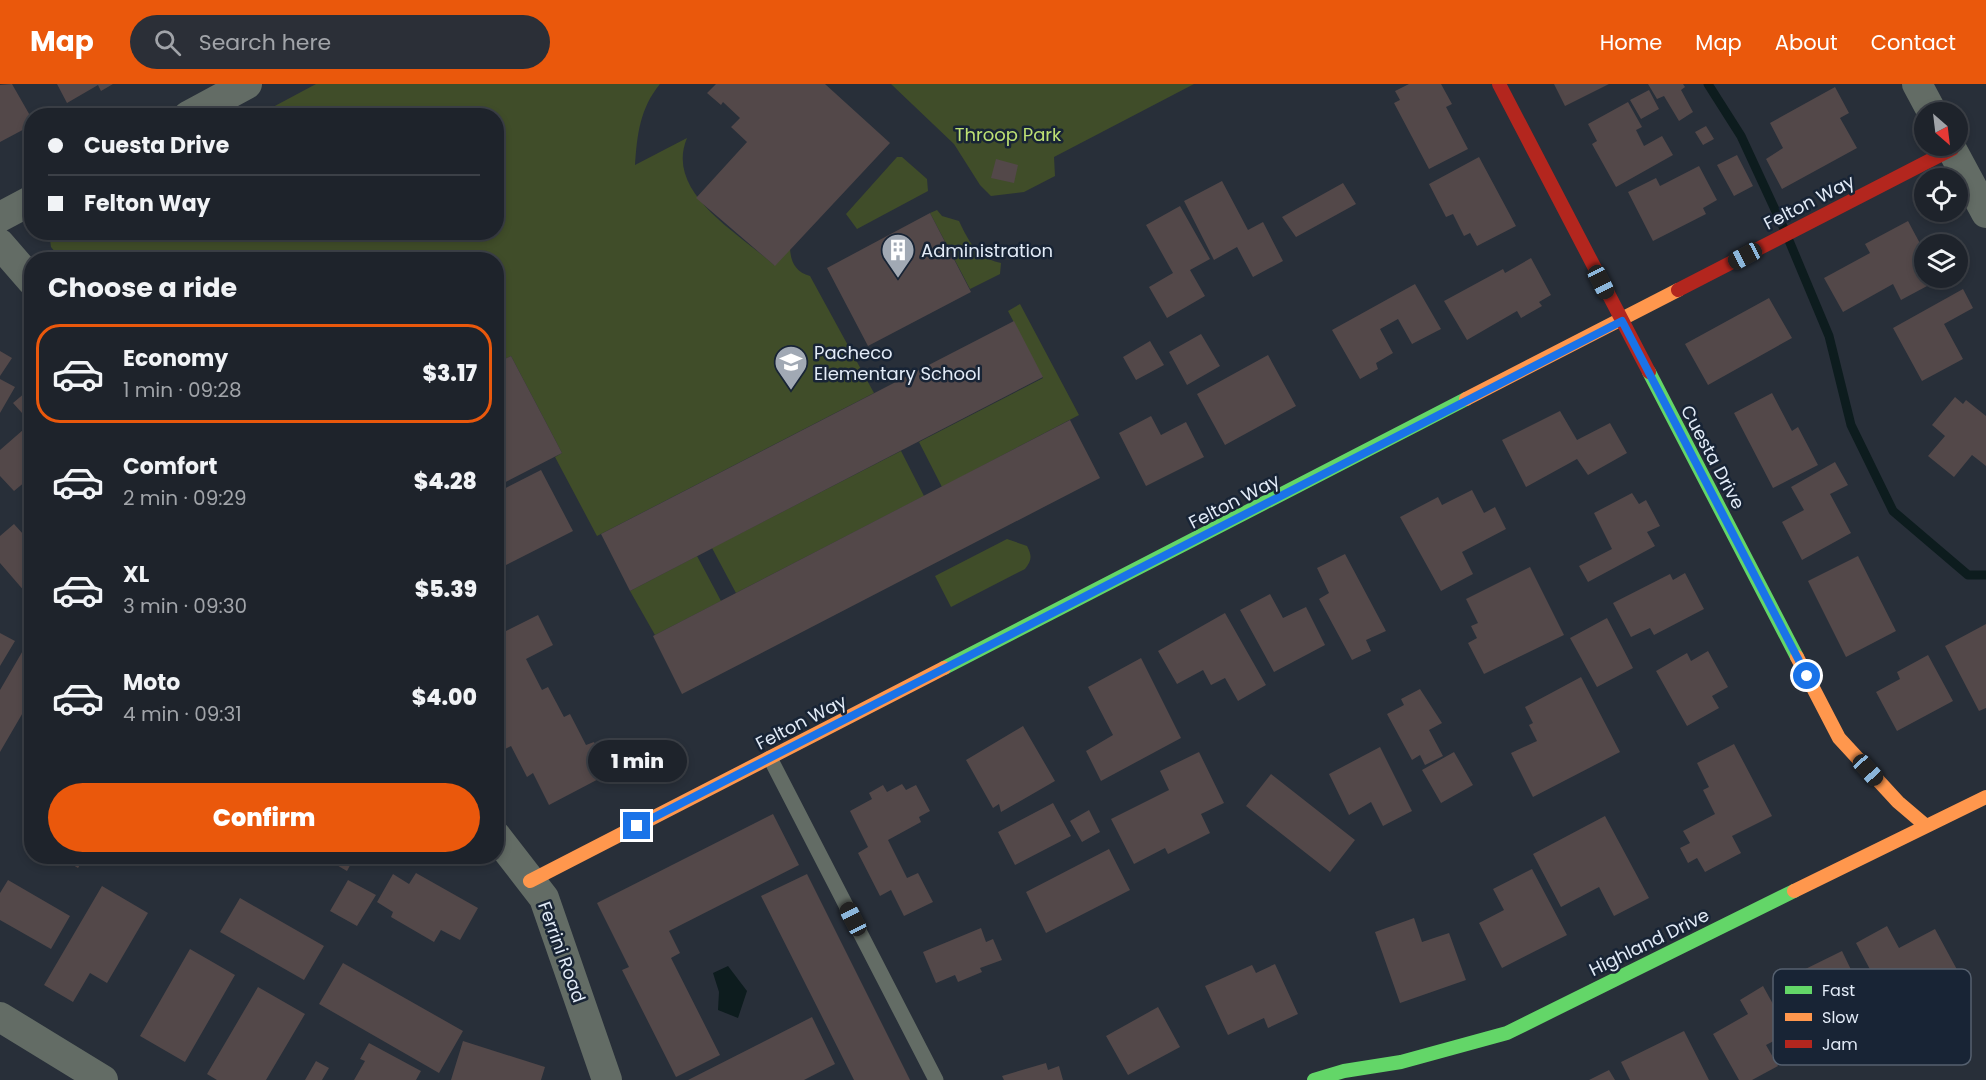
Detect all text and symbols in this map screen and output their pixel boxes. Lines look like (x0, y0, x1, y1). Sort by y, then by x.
search box (130, 15, 550, 69)
text: Map (30, 22, 94, 61)
icon: search (151, 26, 184, 59)
text: Search here (199, 27, 331, 58)
text: Home (1600, 28, 1662, 57)
text: Map (1695, 28, 1742, 57)
text: About (1775, 28, 1838, 57)
text: Contact (1871, 28, 1956, 57)
north arrow (1914, 102, 1968, 156)
map controls (1914, 102, 1968, 288)
park label: Throop Park (955, 122, 1062, 147)
text: Cuesta Drive (84, 130, 229, 161)
street label: Felton Way (1759, 168, 1859, 236)
button: locate (1914, 168, 1968, 222)
text: Felton Way (84, 188, 211, 219)
building icon: Administration (880, 232, 916, 279)
button: layers (1914, 234, 1968, 288)
place label: Administration (921, 238, 1053, 263)
car (1725, 240, 1765, 272)
car (1585, 262, 1617, 302)
text: Choose a ride (48, 269, 237, 306)
place label: Pacheco Elementary School (814, 340, 981, 386)
text: Economy (123, 343, 228, 374)
school or university icon: Pacheco Elementary School (773, 344, 809, 391)
icon: car (51, 347, 105, 401)
text: $3.17 (422, 358, 477, 389)
text: 1 min · 09:28 (123, 376, 242, 404)
street label: Cuesta Drive (1675, 401, 1751, 513)
text: Comfort (123, 451, 217, 482)
icon: car (51, 455, 105, 509)
text: $4.28 (414, 466, 477, 497)
street label: Felton Way (1184, 467, 1284, 535)
text: 2 min · 09:29 (123, 484, 247, 512)
text: XL (123, 559, 149, 590)
icon: car (51, 563, 105, 617)
text: $5.39 (415, 574, 477, 605)
text: 3 min · 09:30 (123, 592, 247, 620)
route start (1793, 662, 1820, 689)
text: Moto (123, 667, 180, 698)
icon: car (51, 671, 105, 725)
text: $4.00 (412, 682, 477, 713)
street label: Felton Way (751, 688, 851, 756)
text: 4 min · 09:31 (123, 700, 242, 728)
callout: 1 min (588, 739, 686, 781)
text: 1 min (611, 747, 664, 775)
car (1849, 751, 1887, 789)
button: Confirm (48, 783, 480, 852)
route end (623, 812, 650, 839)
street label: Ferrini Road (532, 898, 592, 1006)
car (837, 899, 869, 939)
street label: Highland Drive (1585, 902, 1713, 982)
legend (1773, 969, 1971, 1065)
text: Fast (1822, 979, 1855, 1002)
text: Slow (1822, 1006, 1859, 1029)
text: Jam (1822, 1033, 1858, 1056)

